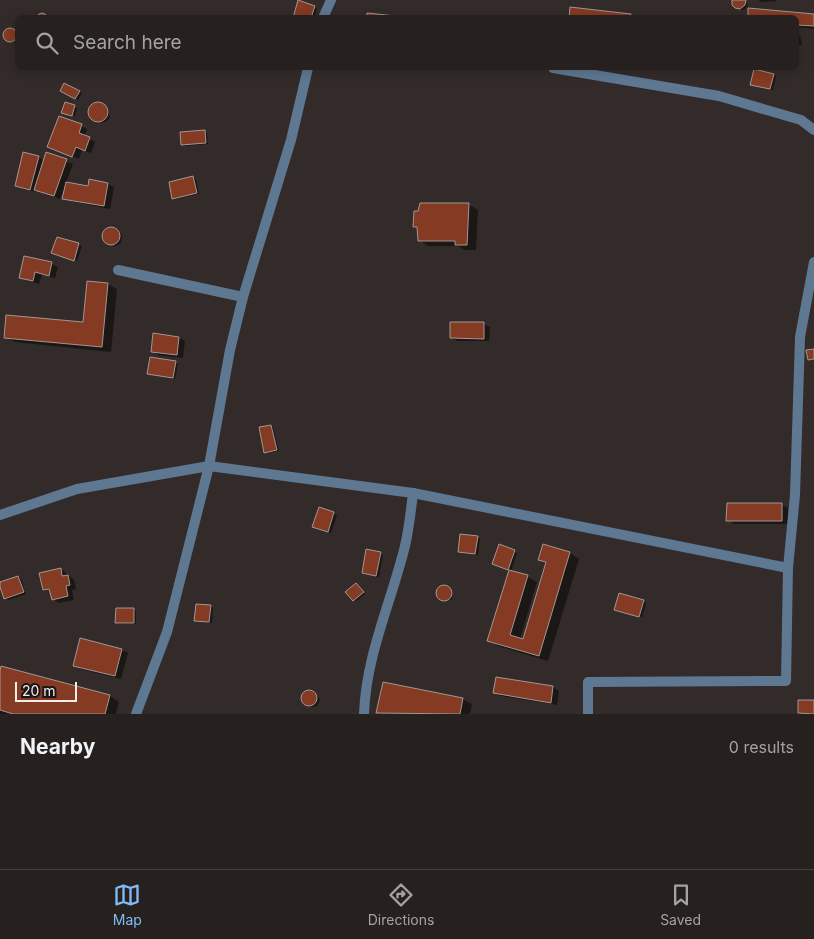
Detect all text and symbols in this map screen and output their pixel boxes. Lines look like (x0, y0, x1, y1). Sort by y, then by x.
search box (15, 15, 799, 70)
icon: search (33, 29, 61, 57)
text: Search here (73, 31, 182, 54)
scale bar (15, 679, 78, 702)
text: 20 m (22, 682, 56, 699)
text: Nearby (20, 734, 95, 759)
text: 0 results (729, 737, 794, 757)
tab: Map (113, 881, 142, 928)
tab: Directions (368, 881, 434, 928)
tab: Saved (660, 881, 701, 928)

